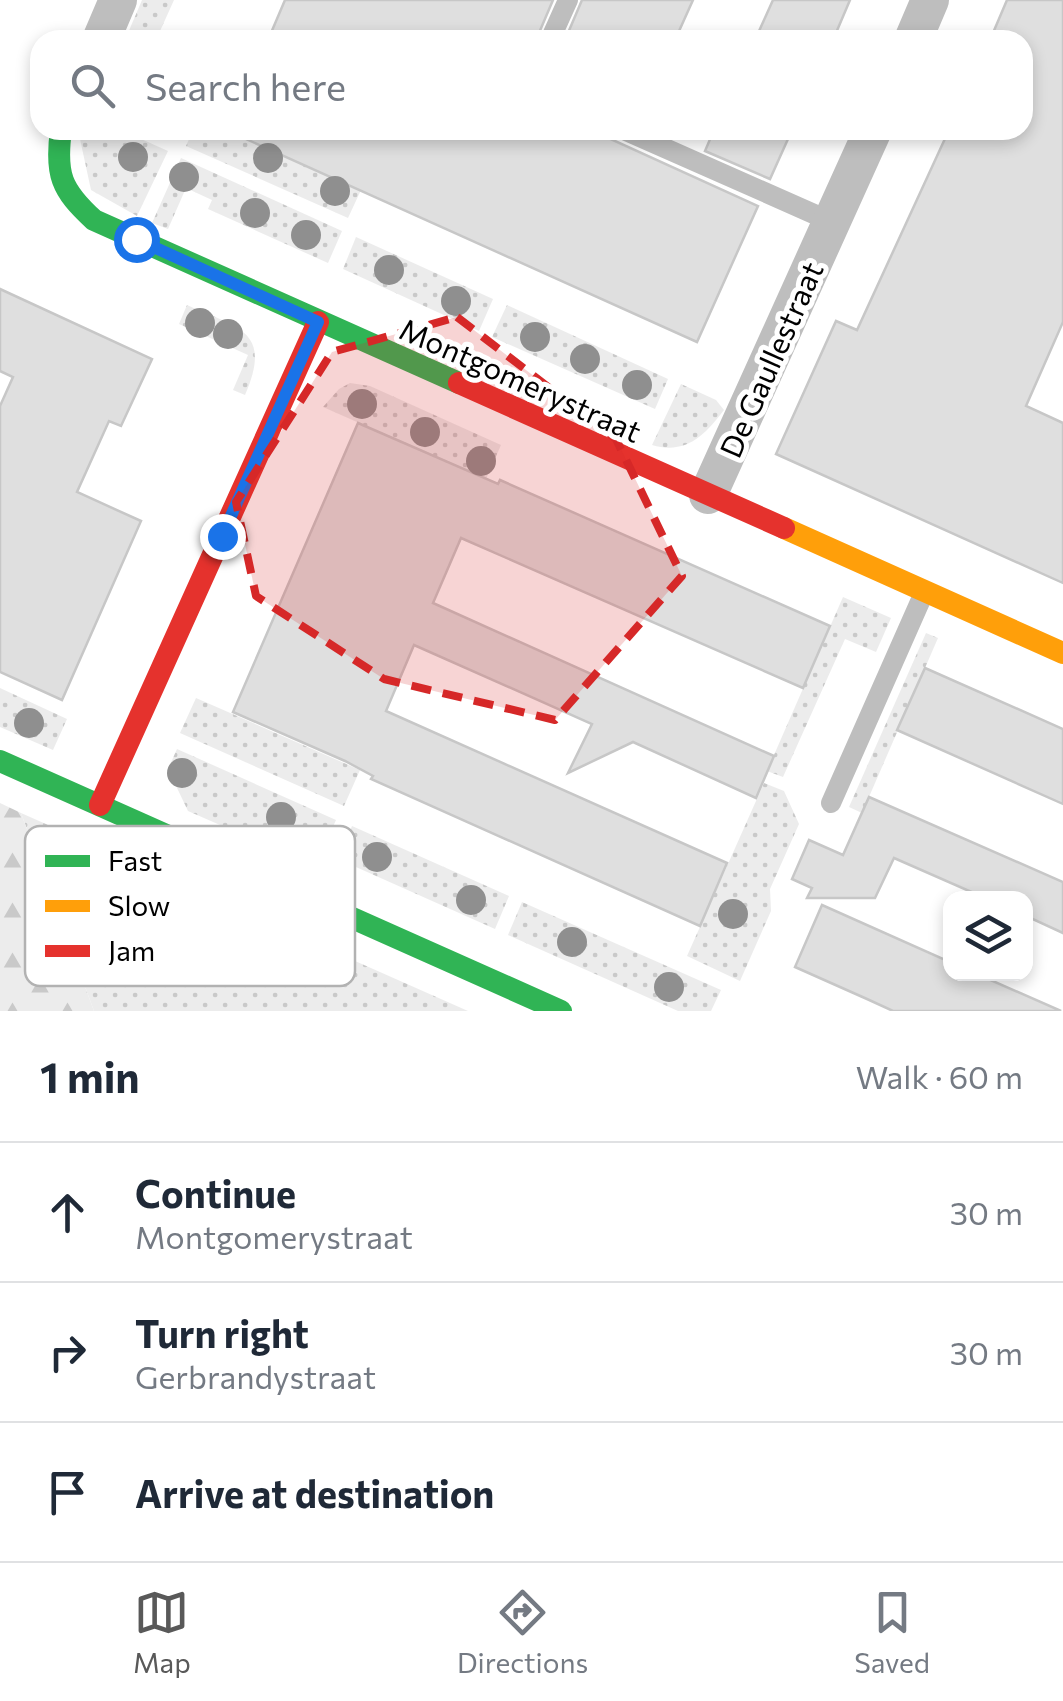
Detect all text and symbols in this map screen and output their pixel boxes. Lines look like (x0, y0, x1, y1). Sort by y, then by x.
search box (30, 30, 1033, 140)
icon: search (65, 58, 120, 113)
text: Search here (145, 62, 346, 109)
route start (114, 217, 160, 263)
street label: De Gaullestraat (710, 255, 830, 463)
street label: Montgomerystraat (394, 309, 648, 449)
route end (200, 514, 246, 560)
legend (25, 826, 355, 986)
text: Fast (108, 843, 162, 877)
text: Slow (108, 888, 170, 922)
map controls (943, 891, 1033, 981)
button: layers (943, 891, 1033, 981)
text: Jam (108, 933, 155, 967)
text: 1 min (40, 1050, 140, 1102)
text: Walk · 60 m (856, 1056, 1023, 1096)
text: Continue (135, 1169, 296, 1216)
icon: ahead (40, 1185, 95, 1240)
text: 30 m (950, 1192, 1023, 1232)
text: Montgomerystraat (135, 1216, 413, 1256)
text: Turn right (135, 1309, 309, 1356)
icon: right (40, 1325, 95, 1380)
text: 30 m (950, 1332, 1023, 1372)
text: Gerbrandystraat (135, 1356, 376, 1396)
icon: arrive (40, 1465, 95, 1520)
text: Arrive at destination (135, 1469, 494, 1516)
tab: Map (133, 1585, 191, 1679)
tab: Directions (457, 1585, 588, 1679)
tab: Saved (854, 1585, 930, 1679)

